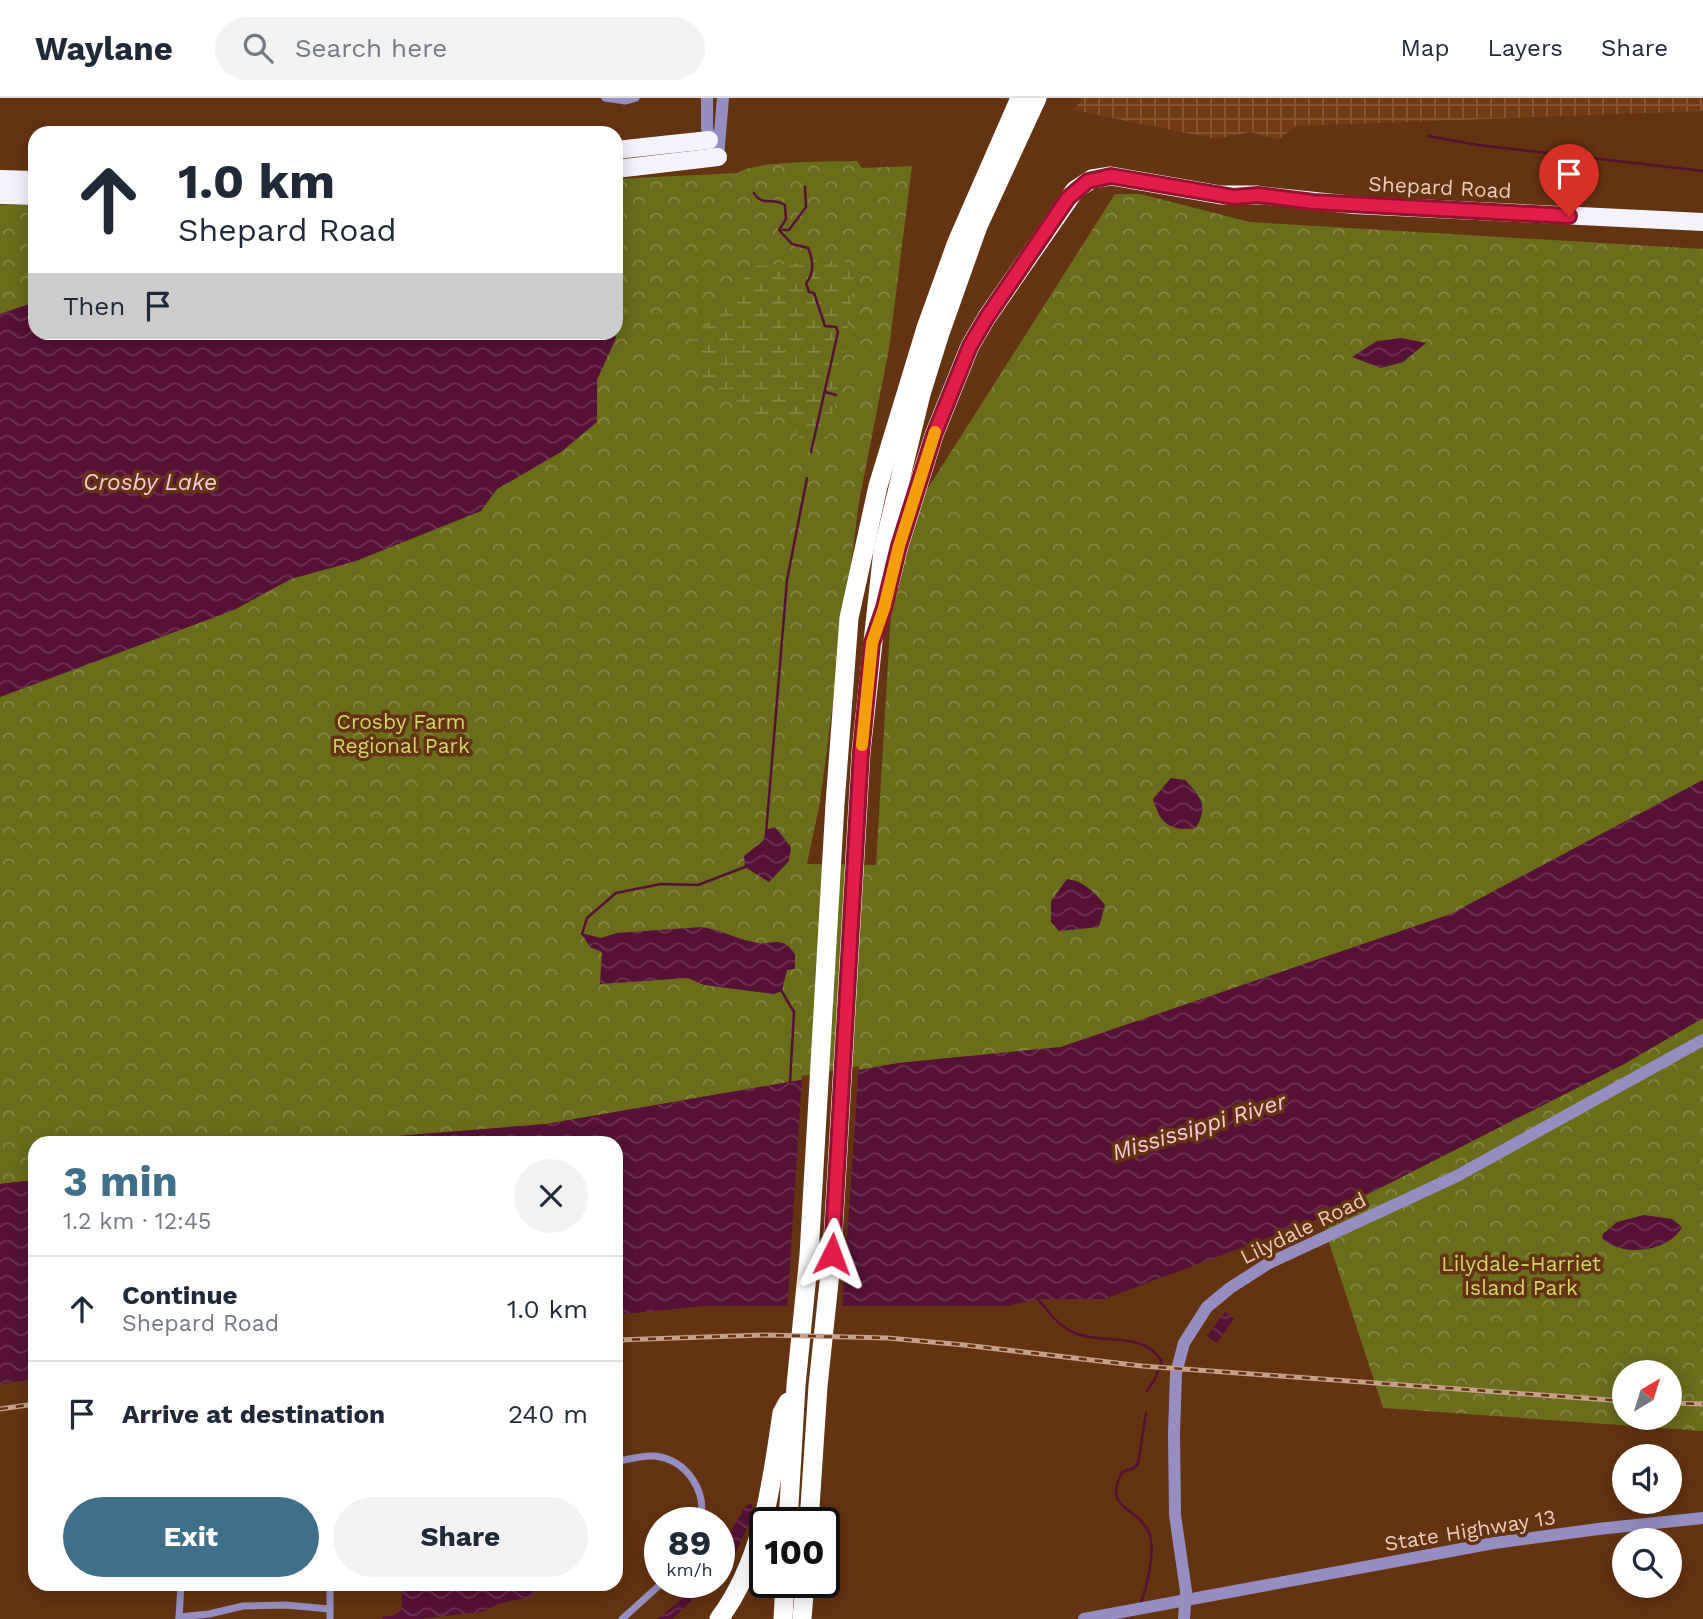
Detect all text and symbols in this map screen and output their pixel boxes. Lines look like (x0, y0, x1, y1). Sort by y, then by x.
search box (215, 17, 705, 80)
text: Waylane (35, 29, 173, 68)
icon: search (239, 29, 277, 67)
text: Search here (295, 33, 447, 63)
text: Map (1401, 34, 1449, 62)
text: Layers (1487, 34, 1563, 62)
text: Share (1601, 34, 1668, 62)
pin (1539, 144, 1599, 216)
text: 1.0 km (178, 152, 335, 210)
icon: ahead (63, 154, 154, 245)
icon: arrive (1550, 155, 1588, 193)
street label: Shepard Road (1368, 171, 1512, 203)
text: Shepard Road (178, 211, 397, 249)
icon: arrive (139, 287, 177, 325)
text: Then (63, 291, 125, 321)
water label: Crosby Lake (83, 469, 217, 496)
park label: Crosby Farm Regional Park (332, 709, 470, 758)
water label: Mississippi River (1109, 1087, 1290, 1166)
text: 3 min (63, 1157, 178, 1206)
button: close (514, 1159, 588, 1233)
street label: Lilydale Road (1236, 1187, 1370, 1269)
text: 1.2 km · 12:45 (63, 1208, 211, 1235)
position arrow (795, 1217, 869, 1291)
park label: Lilydale-Harriet Island Park (1441, 1251, 1601, 1300)
text: Continue (122, 1280, 238, 1310)
icon: ahead (63, 1290, 101, 1328)
text: 1.0 km (507, 1294, 588, 1324)
text: Shepard Road (122, 1310, 279, 1337)
north arrow (1612, 1360, 1682, 1430)
map controls (1612, 1360, 1682, 1598)
icon: arrive (63, 1395, 101, 1433)
text: Arrive at destination (122, 1399, 385, 1429)
text: 240 m (508, 1399, 588, 1429)
button: sound (1612, 1444, 1682, 1514)
button: Exit (63, 1497, 319, 1577)
button: Share (333, 1497, 588, 1577)
street label: State Highway 13 (1383, 1504, 1557, 1556)
speed limit sign: 100 (749, 1507, 840, 1598)
text: 89 (668, 1522, 711, 1564)
button: search (1612, 1528, 1682, 1598)
text: km/h (666, 1559, 713, 1580)

